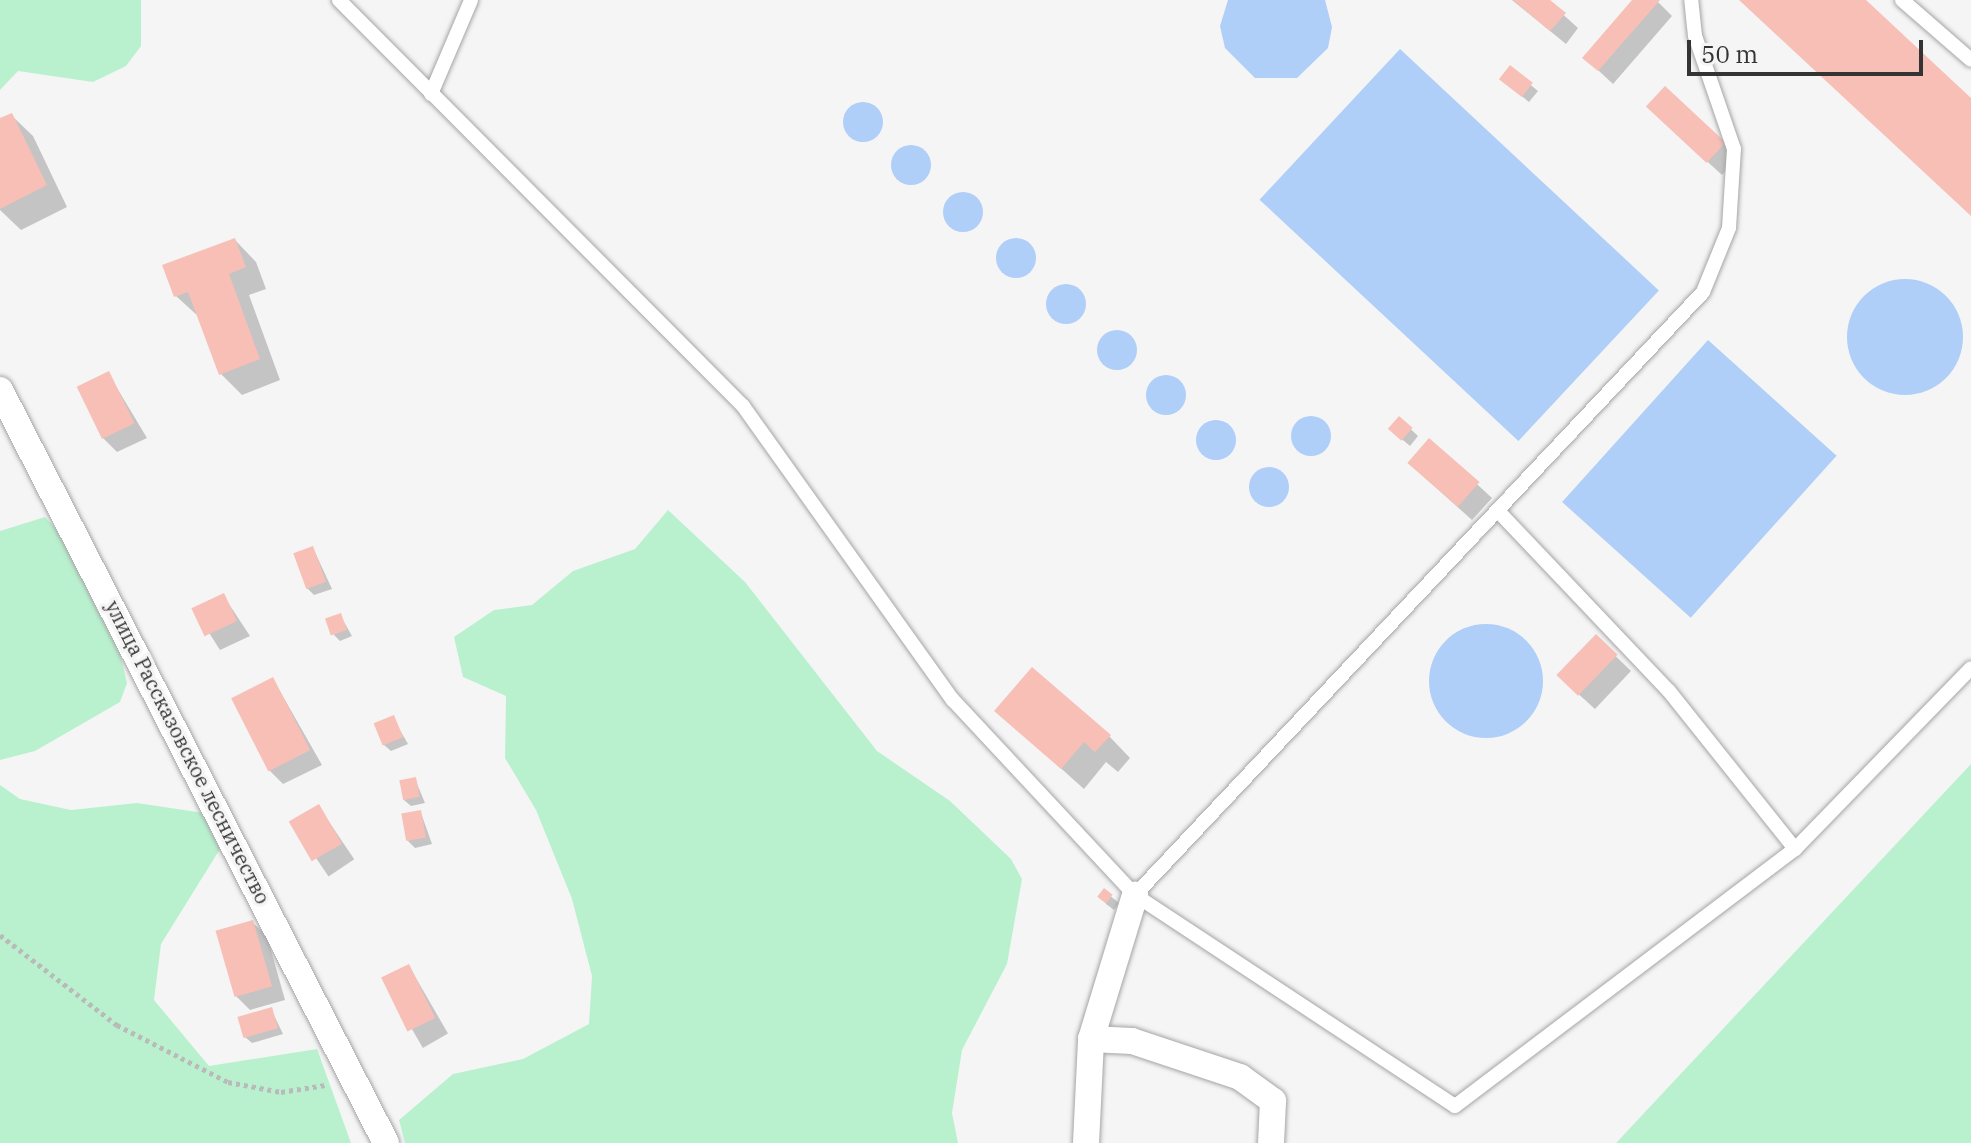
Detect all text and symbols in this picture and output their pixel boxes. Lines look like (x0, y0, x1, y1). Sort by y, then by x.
scale bar (1691, 24, 1927, 74)
text: 50 m (1701, 38, 1758, 70)
street label: улица Рассказовское лесничество (101, 596, 275, 908)

